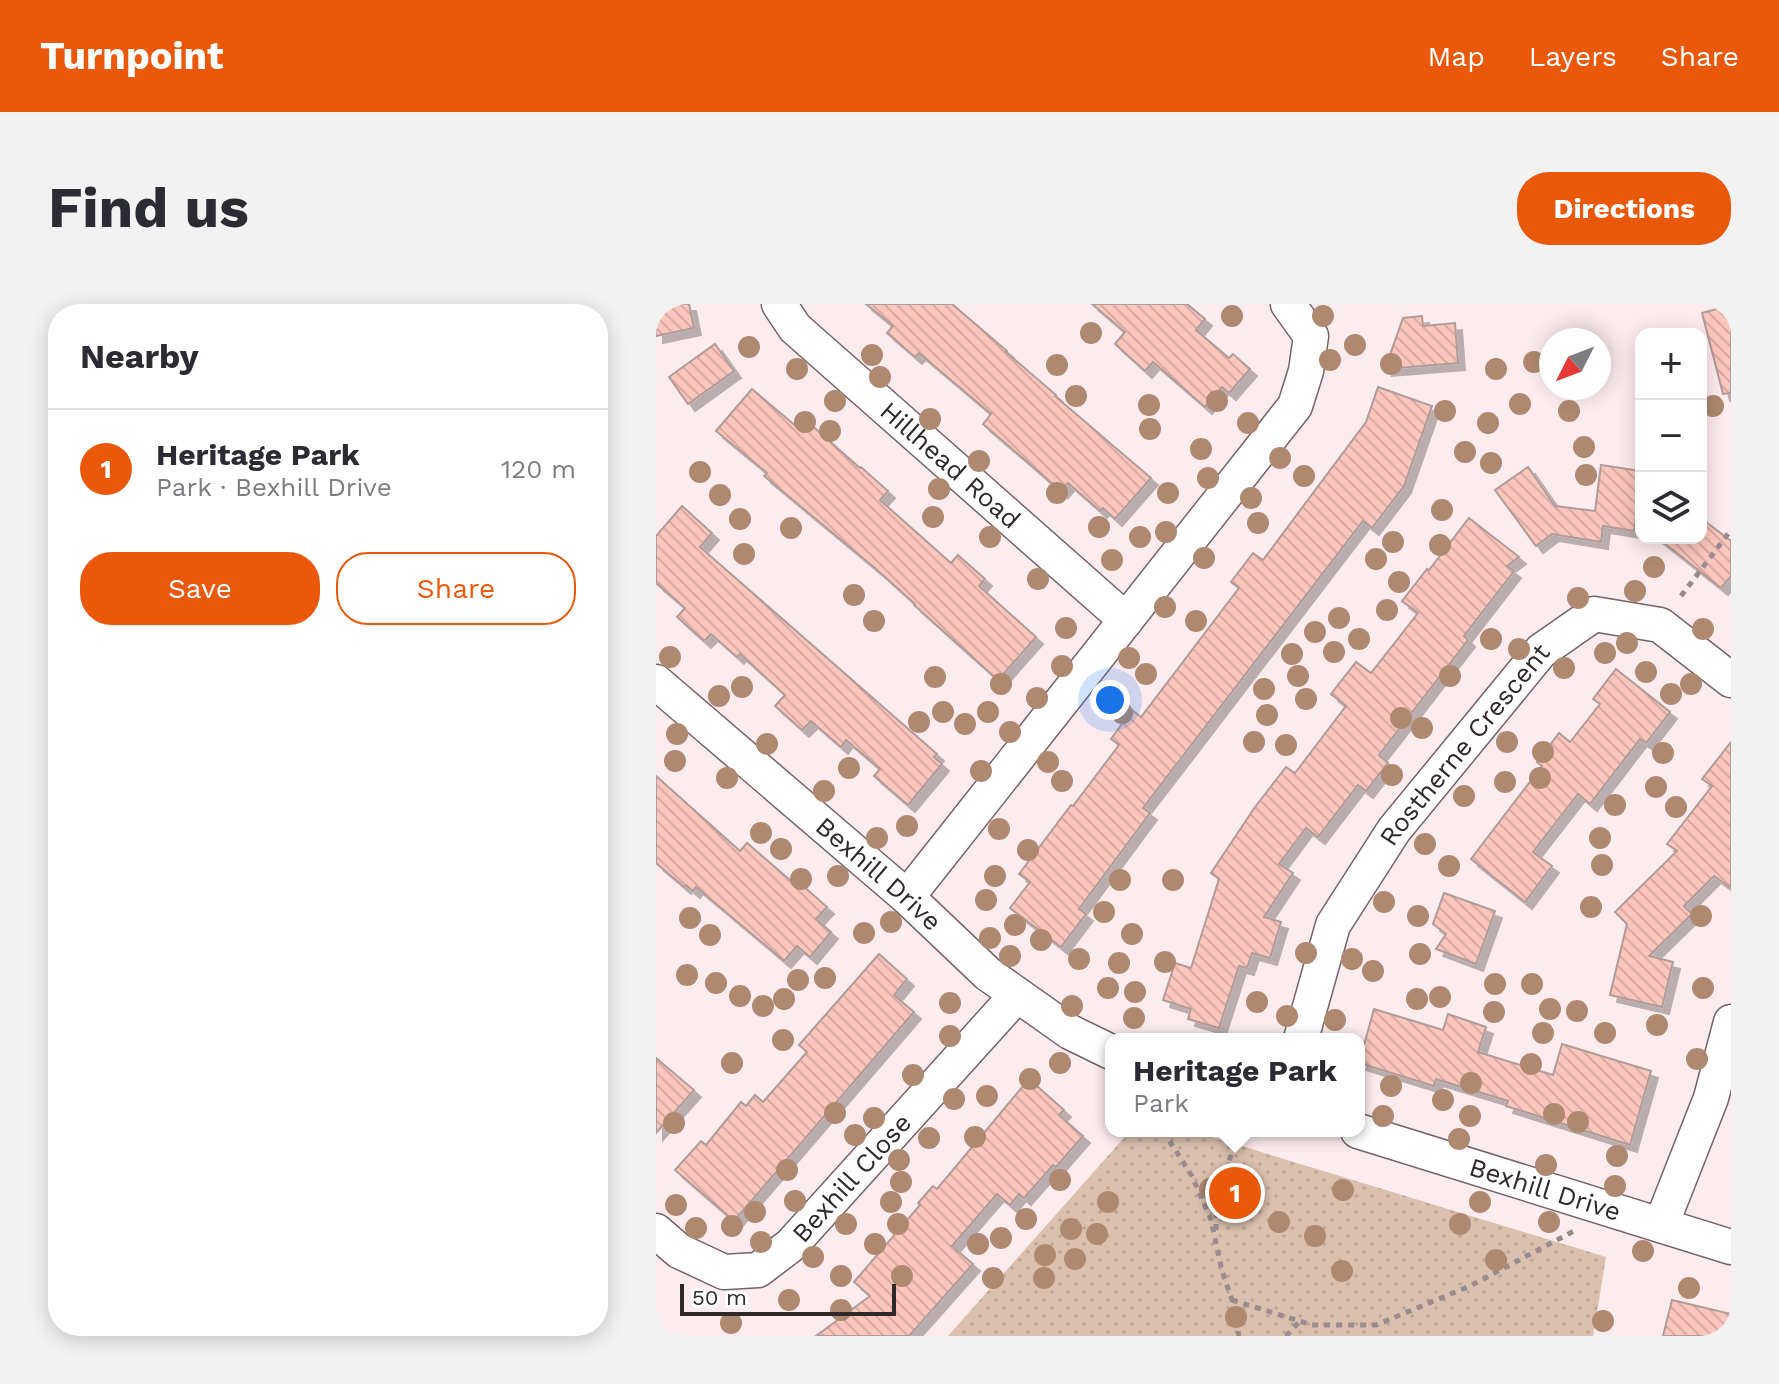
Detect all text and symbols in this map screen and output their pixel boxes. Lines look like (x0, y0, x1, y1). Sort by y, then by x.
text: Turnpoint (40, 34, 224, 78)
text: Map (1428, 40, 1485, 73)
text: Layers (1529, 40, 1617, 73)
text: Share (1661, 40, 1739, 73)
button: Directions (1517, 172, 1731, 245)
text: Find us (48, 175, 249, 241)
north arrow (1539, 328, 1611, 400)
map controls (1635, 328, 1707, 544)
button: + (1635, 328, 1707, 400)
text: Nearby (80, 336, 199, 376)
street label: Hillhead Road (874, 395, 1026, 535)
button: − (1635, 400, 1707, 472)
text: Heritage Park (156, 437, 360, 472)
text: 1 (100, 454, 112, 484)
text: 120 m (501, 454, 576, 484)
text: Park · Bexhill Drive (156, 472, 392, 502)
button: layers (1635, 472, 1707, 544)
button: Save (80, 552, 320, 625)
button: Share (336, 552, 576, 625)
street label: Rostherne Crescent (1373, 637, 1556, 851)
your location (1090, 680, 1130, 720)
street label: Bexhill Drive (810, 811, 948, 937)
popup (1105, 1033, 1365, 1137)
text: Heritage Park (1133, 1053, 1337, 1088)
text: Park (1133, 1088, 1189, 1118)
street label: Bexhill Close (786, 1108, 917, 1248)
street label: Bexhill Drive (1466, 1152, 1625, 1227)
pin: 1 (1209, 1163, 1261, 1223)
scale bar (680, 1280, 896, 1316)
text: 50 m (692, 1285, 747, 1310)

